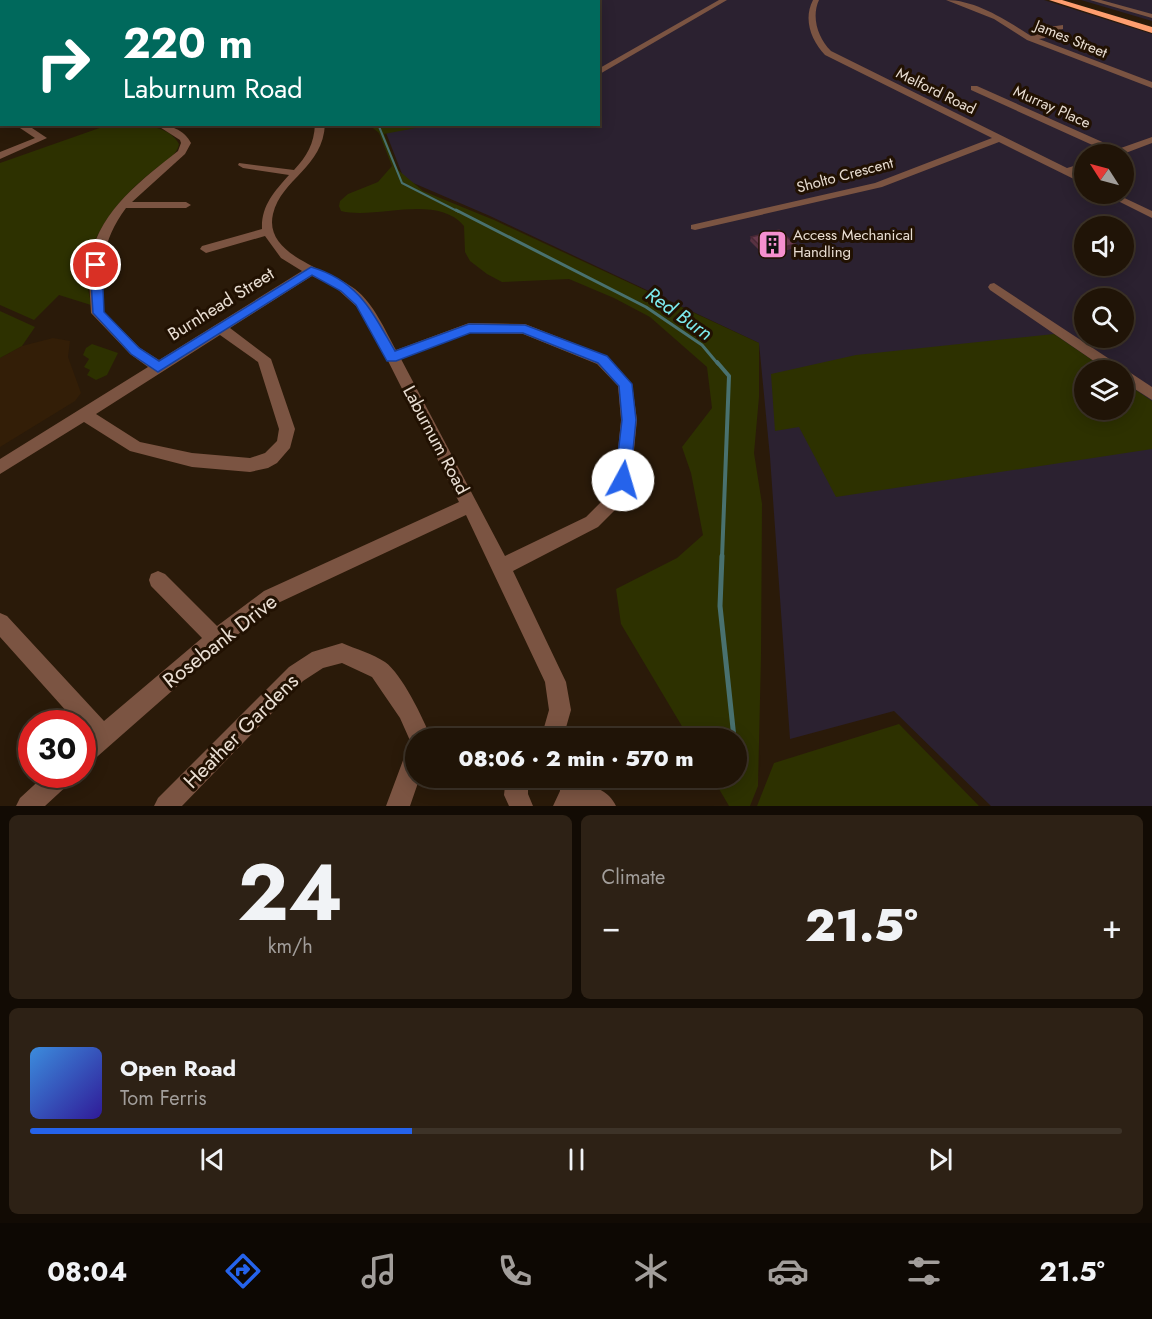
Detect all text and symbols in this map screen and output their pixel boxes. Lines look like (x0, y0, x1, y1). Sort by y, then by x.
text: 220 m (123, 13, 253, 74)
street label: James Street (1030, 14, 1111, 64)
icon: right (24, 24, 102, 102)
street label: Melford Road (892, 62, 980, 120)
text: Laburnum Road (123, 69, 303, 108)
street label: Murray Place (1010, 80, 1094, 134)
north arrow (1074, 144, 1134, 204)
map controls (1074, 144, 1134, 420)
street label: Sholto Crescent (794, 151, 896, 198)
button: sound (1074, 216, 1134, 276)
place label: Access Mechanical Handling (793, 224, 913, 263)
building icon: Access Mechanical Handling (756, 228, 788, 260)
pin (70, 239, 121, 290)
icon: arrive (79, 248, 112, 281)
street label: Burnhead Street (163, 261, 280, 347)
water label: Red Burn (640, 280, 718, 348)
button: search (1074, 288, 1134, 348)
button: layers (1074, 360, 1134, 420)
street label: Laburnum Road (396, 381, 476, 499)
position arrow (591, 448, 655, 512)
street label: Rosebank Drive (156, 587, 284, 695)
street label: Heather Gardens (177, 667, 305, 795)
speed limit sign: 30 (18, 710, 96, 788)
text: 08:06 · 2 min · 570 m (458, 742, 694, 774)
text: 24 (237, 837, 343, 949)
text: Climate (602, 863, 665, 892)
text: 21.5° (805, 893, 918, 958)
text: − (602, 903, 621, 950)
text: + (1102, 903, 1122, 950)
text: km/h (268, 932, 313, 961)
text: Open Road (120, 1052, 236, 1084)
text: Tom Ferris (120, 1084, 207, 1113)
icon: previous (196, 1143, 229, 1176)
icon: pause (560, 1143, 593, 1176)
icon: next (924, 1143, 957, 1176)
icon: directions (222, 1250, 264, 1292)
icon: music (358, 1250, 400, 1292)
icon: phone (494, 1250, 536, 1292)
icon: climate (630, 1250, 672, 1292)
icon: car (767, 1250, 809, 1292)
icon: filters (903, 1250, 945, 1292)
text: 08:04 (47, 1252, 127, 1291)
text: 21.5° (1039, 1252, 1105, 1291)

